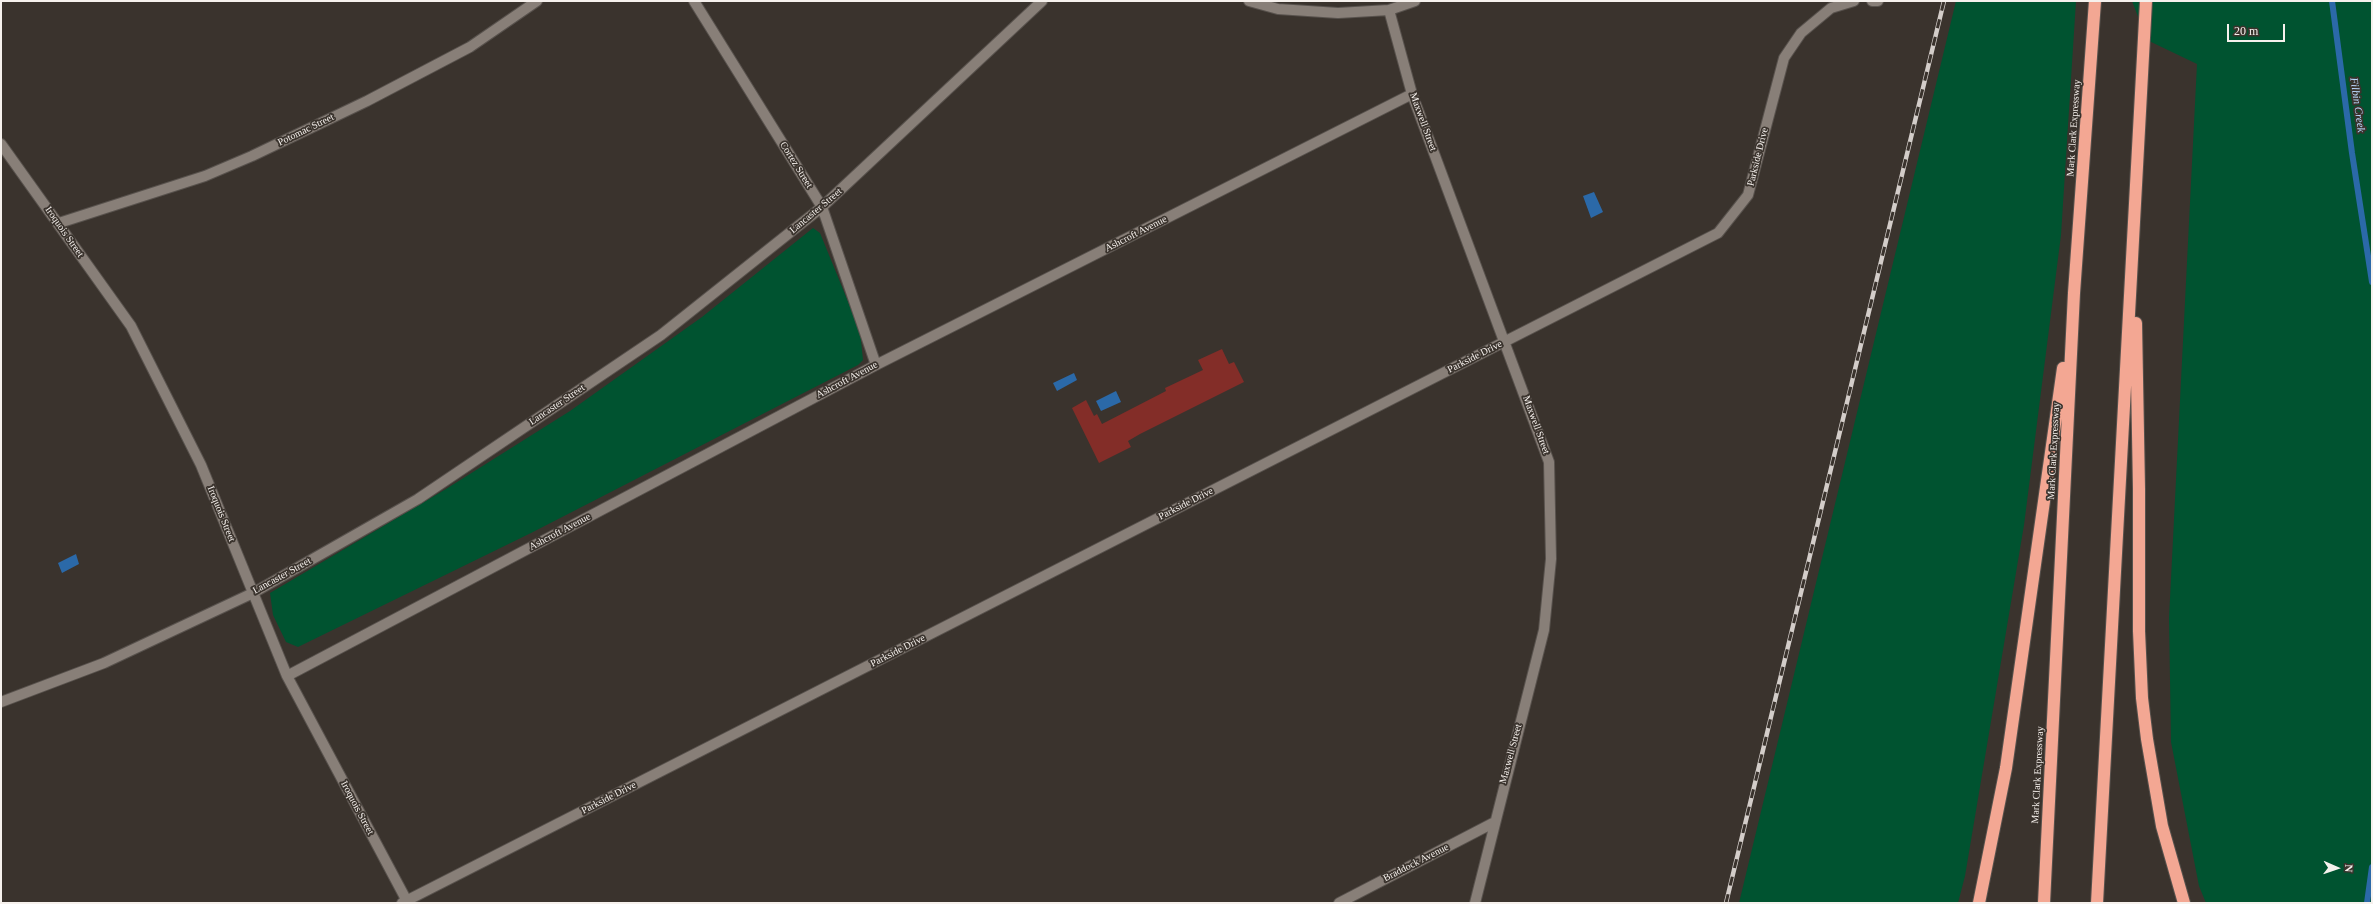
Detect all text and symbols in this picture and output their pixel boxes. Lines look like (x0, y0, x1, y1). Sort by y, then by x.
scale bar (2229, 16, 2287, 42)
text: 20 m (2234, 24, 2258, 38)
water label: Filbin Creek (2347, 77, 2367, 133)
street label: Mark Clark Expressway (2065, 79, 2083, 177)
street label: Maxwell Street (1407, 91, 1439, 153)
street label: Potomac Street (276, 111, 336, 149)
street label: Parkside Drive (1745, 127, 1771, 187)
street label: Cortez Street (777, 140, 815, 190)
street label: Lancaster Street (787, 186, 845, 236)
street label: Iroquois Street (42, 204, 86, 260)
street label: Ashcroft Avenue (1103, 213, 1169, 255)
street label: Parkside Drive (1446, 338, 1504, 376)
street label: Ashcroft Avenue (814, 359, 880, 401)
street label: Lancaster Street (527, 382, 587, 428)
street label: Maxwell Street (1520, 394, 1552, 456)
street label: Mark Clark Expressway (2045, 402, 2063, 500)
street label: Iroquois Street (204, 484, 238, 544)
street label: Parkside Drive (1157, 485, 1215, 523)
street label: Ashcroft Avenue (527, 511, 593, 553)
street label: Lancaster Street (251, 555, 313, 597)
street label: Parkside Drive (869, 632, 927, 670)
street label: Maxwell Street (1497, 723, 1525, 785)
street label: Mark Clark Expressway (2029, 726, 2047, 824)
street label: Iroquois Street (338, 779, 376, 837)
street label: Parkside Drive (580, 779, 638, 817)
street label: Braddock Avenue (1381, 841, 1451, 885)
north arrow (2317, 848, 2357, 888)
text: N (2343, 864, 2355, 873)

